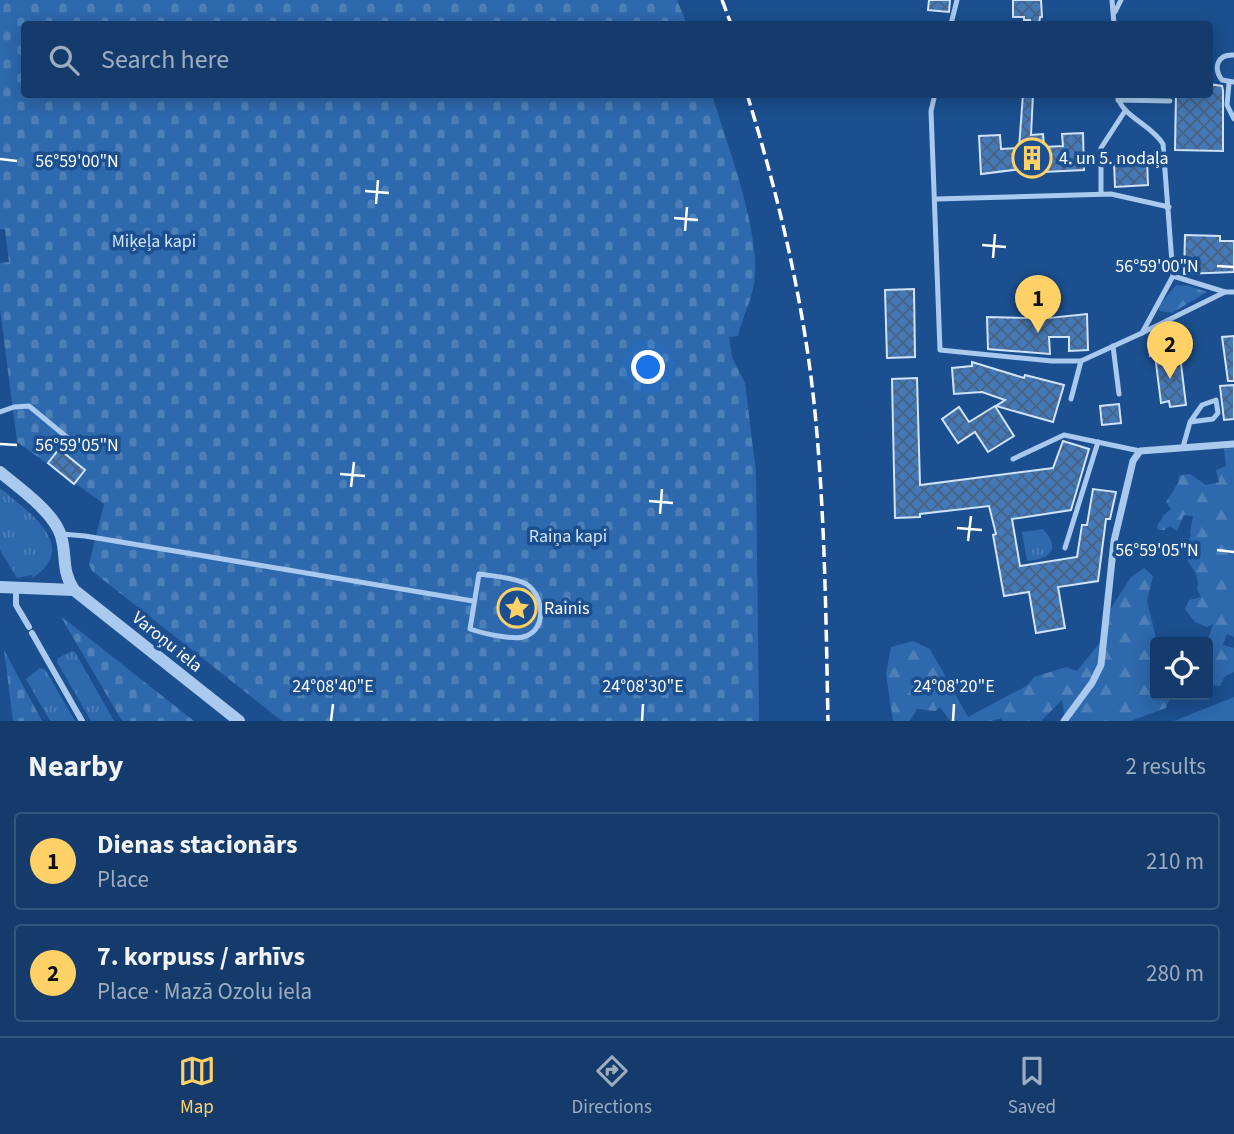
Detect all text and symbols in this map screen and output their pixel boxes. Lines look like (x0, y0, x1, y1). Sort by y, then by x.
search box (21, 21, 1213, 98)
icon: search (45, 41, 83, 79)
text: Search here (101, 41, 229, 78)
building icon: 4. un 5. nodaļa (1011, 137, 1053, 179)
place label: 4. un 5. nodaļa (1059, 146, 1169, 171)
text: 56°59'00"N (35, 149, 119, 174)
park label: Miķeļa kapi (112, 229, 196, 254)
text: 56°59'00"N (1115, 254, 1199, 279)
pin: 1 (1015, 275, 1061, 333)
pin: 2 (1147, 321, 1193, 379)
your location (631, 350, 665, 384)
text: 56°59'05"N (35, 433, 119, 458)
park label: Raiņa kapi (529, 524, 607, 549)
text: 56°59'05"N (1115, 538, 1199, 563)
place icon: Rainis (496, 587, 538, 629)
place label: Rainis (544, 596, 590, 621)
street label: Varoņu iela (126, 606, 208, 678)
map controls (1150, 637, 1213, 700)
button: locate (1150, 637, 1213, 700)
text: 24°08'40"E (292, 674, 374, 699)
text: 24°08'30"E (602, 674, 684, 699)
text: 24°08'20"E (913, 674, 995, 699)
text: Nearby (28, 745, 123, 788)
text: 2 results (1126, 750, 1206, 783)
text: Dienas stacionārs (97, 826, 298, 863)
text: 1 (47, 845, 59, 878)
text: 210 m (1146, 845, 1204, 878)
text: Place (97, 863, 149, 896)
text: 7. korpuss / arhīvs (97, 938, 305, 975)
text: 2 (47, 957, 59, 990)
text: 280 m (1146, 957, 1204, 990)
text: Place · Mazā Ozolu iela (97, 975, 312, 1008)
tab: Map (178, 1052, 216, 1121)
tab: Directions (572, 1052, 652, 1121)
tab: Saved (1008, 1052, 1056, 1121)

